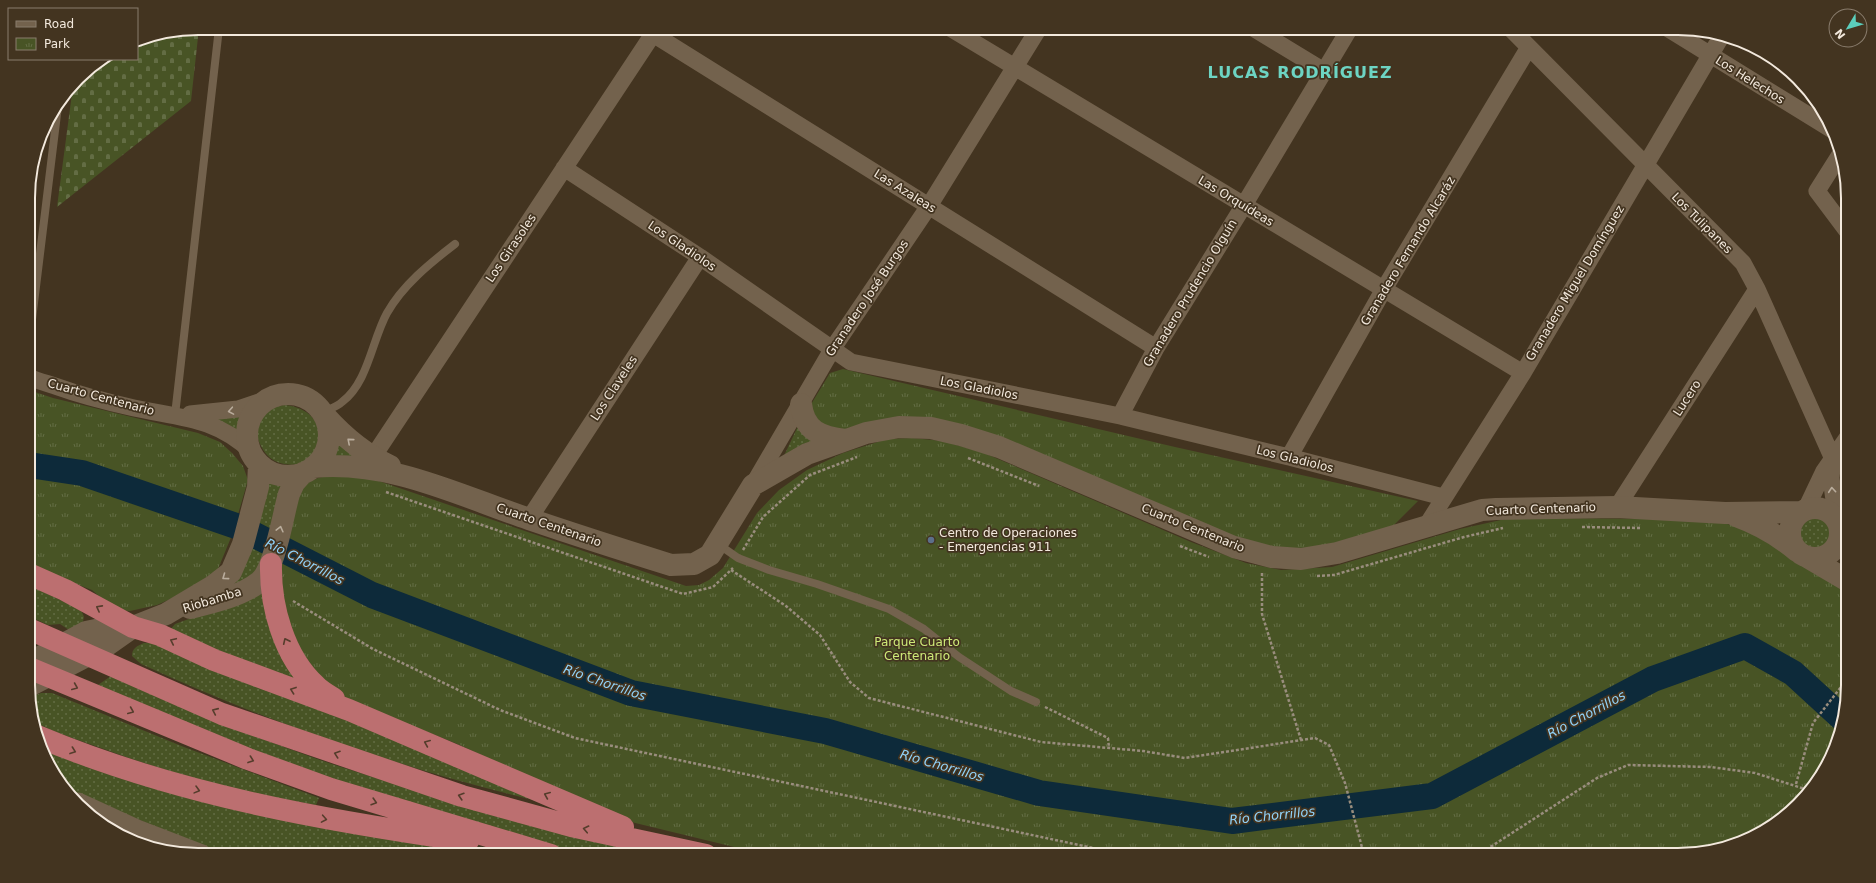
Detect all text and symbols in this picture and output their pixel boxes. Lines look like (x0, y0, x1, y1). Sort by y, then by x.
legend (8, 8, 138, 60)
north arrow (1828, 8, 1868, 48)
text: Road (44, 17, 74, 31)
text: N (1833, 26, 1848, 41)
text: Park (44, 37, 70, 51)
street label: Los Helechos (1713, 53, 1787, 107)
district label: LUCAS RODRÍGUEZ (1208, 63, 1392, 82)
street label: Las Azaleas (871, 166, 939, 216)
street label: Las Orquídeas (1196, 173, 1276, 229)
street label: Granadero Fernando Alcaráz (1358, 174, 1458, 328)
street label: Los Tulipanes (1669, 190, 1735, 256)
street label: Granadero Miguel Domínguez (1523, 203, 1627, 363)
street label: Los Girasoles (483, 211, 539, 285)
street label: Granadero Prudencio Olguín (1140, 217, 1240, 369)
street label: Los Gladiolos (645, 218, 719, 274)
street label: Granadero José Burgos (823, 237, 911, 359)
street label: Los Claveles (588, 353, 640, 423)
street label: Los Gladiolos (939, 374, 1019, 402)
street label: Cuarto Centenario (46, 376, 156, 418)
street label: Lucero (1670, 377, 1704, 419)
one-way arrow (228, 406, 234, 414)
one-way arrow (347, 438, 354, 445)
street label: Los Gladiolos (1255, 443, 1335, 475)
one-way arrow (1828, 487, 1837, 493)
street label: Cuarto Centenario (495, 500, 603, 550)
street label: Cuarto Centenario (1486, 500, 1596, 518)
street label: Cuarto Centenario (1139, 501, 1247, 555)
one-way arrow (275, 526, 283, 532)
place label: Centro de Operaciones - Emergencias 911 (939, 526, 1077, 554)
water label: Río Chorrillos (263, 535, 347, 588)
marker: Centro de Operaciones - Emergencias 911 (926, 535, 936, 545)
one-way arrow (222, 572, 229, 579)
street label: Riobamba (181, 584, 243, 616)
one-way arrow (95, 605, 103, 613)
park label: Parque Cuarto Centenario (874, 635, 960, 663)
one-way arrow (170, 638, 177, 646)
one-way arrow (283, 638, 291, 646)
water label: Río Chorrillos (562, 661, 648, 704)
one-way arrow (72, 683, 79, 691)
one-way arrow (290, 686, 297, 694)
water label: Río Chorrillos (1545, 687, 1628, 741)
one-way arrow (126, 706, 134, 714)
one-way arrow (212, 708, 219, 716)
one-way arrow (424, 740, 431, 748)
one-way arrow (70, 746, 77, 754)
water label: Río Chorrillos (898, 746, 986, 785)
one-way arrow (334, 751, 341, 759)
one-way arrow (248, 756, 255, 764)
one-way arrow (194, 785, 200, 793)
one-way arrow (543, 791, 550, 799)
one-way arrow (457, 792, 464, 801)
one-way arrow (371, 797, 378, 806)
water label: Río Chorrillos (1228, 804, 1316, 827)
one-way arrow (321, 814, 327, 823)
one-way arrow (583, 825, 589, 833)

